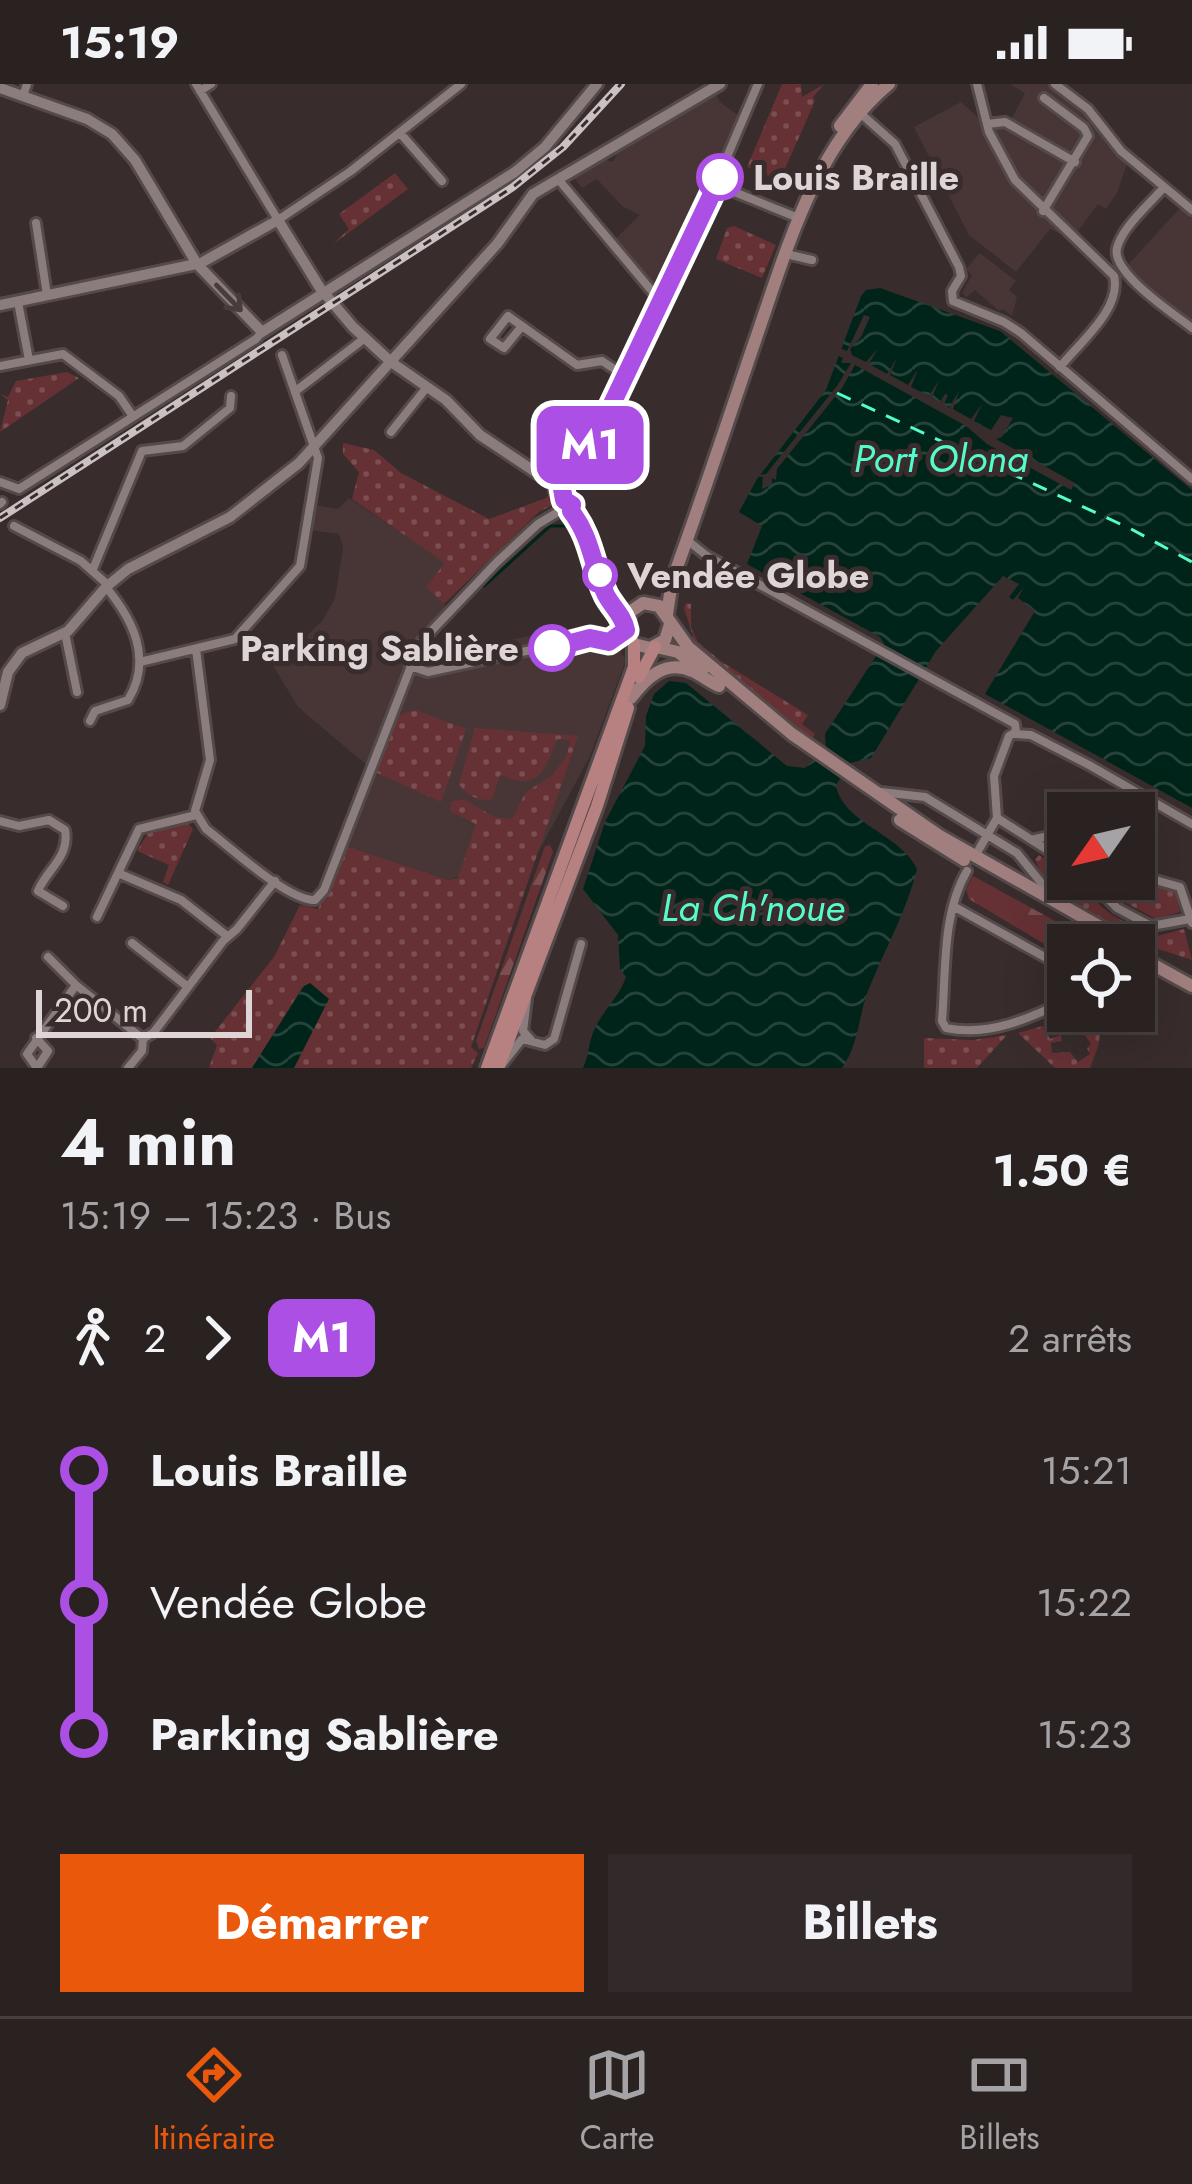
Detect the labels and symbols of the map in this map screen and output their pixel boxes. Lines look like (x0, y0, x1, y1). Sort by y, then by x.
place label: Louis Braille (753, 151, 959, 203)
marker: Louis Braille (698, 155, 742, 199)
one-way arrow (215, 283, 243, 312)
line badge: M1 (536, 406, 644, 484)
water label: Port Olona (854, 430, 1029, 487)
place label: Vendée Globe (626, 549, 869, 601)
marker: Vendée Globe (584, 559, 616, 591)
place label: Parking Sablière (240, 622, 519, 674)
marker: Parking Sablière (530, 626, 574, 670)
north arrow (1047, 792, 1155, 900)
water label: La Ch'noue (661, 879, 845, 936)
scale bar (36, 984, 252, 1037)

